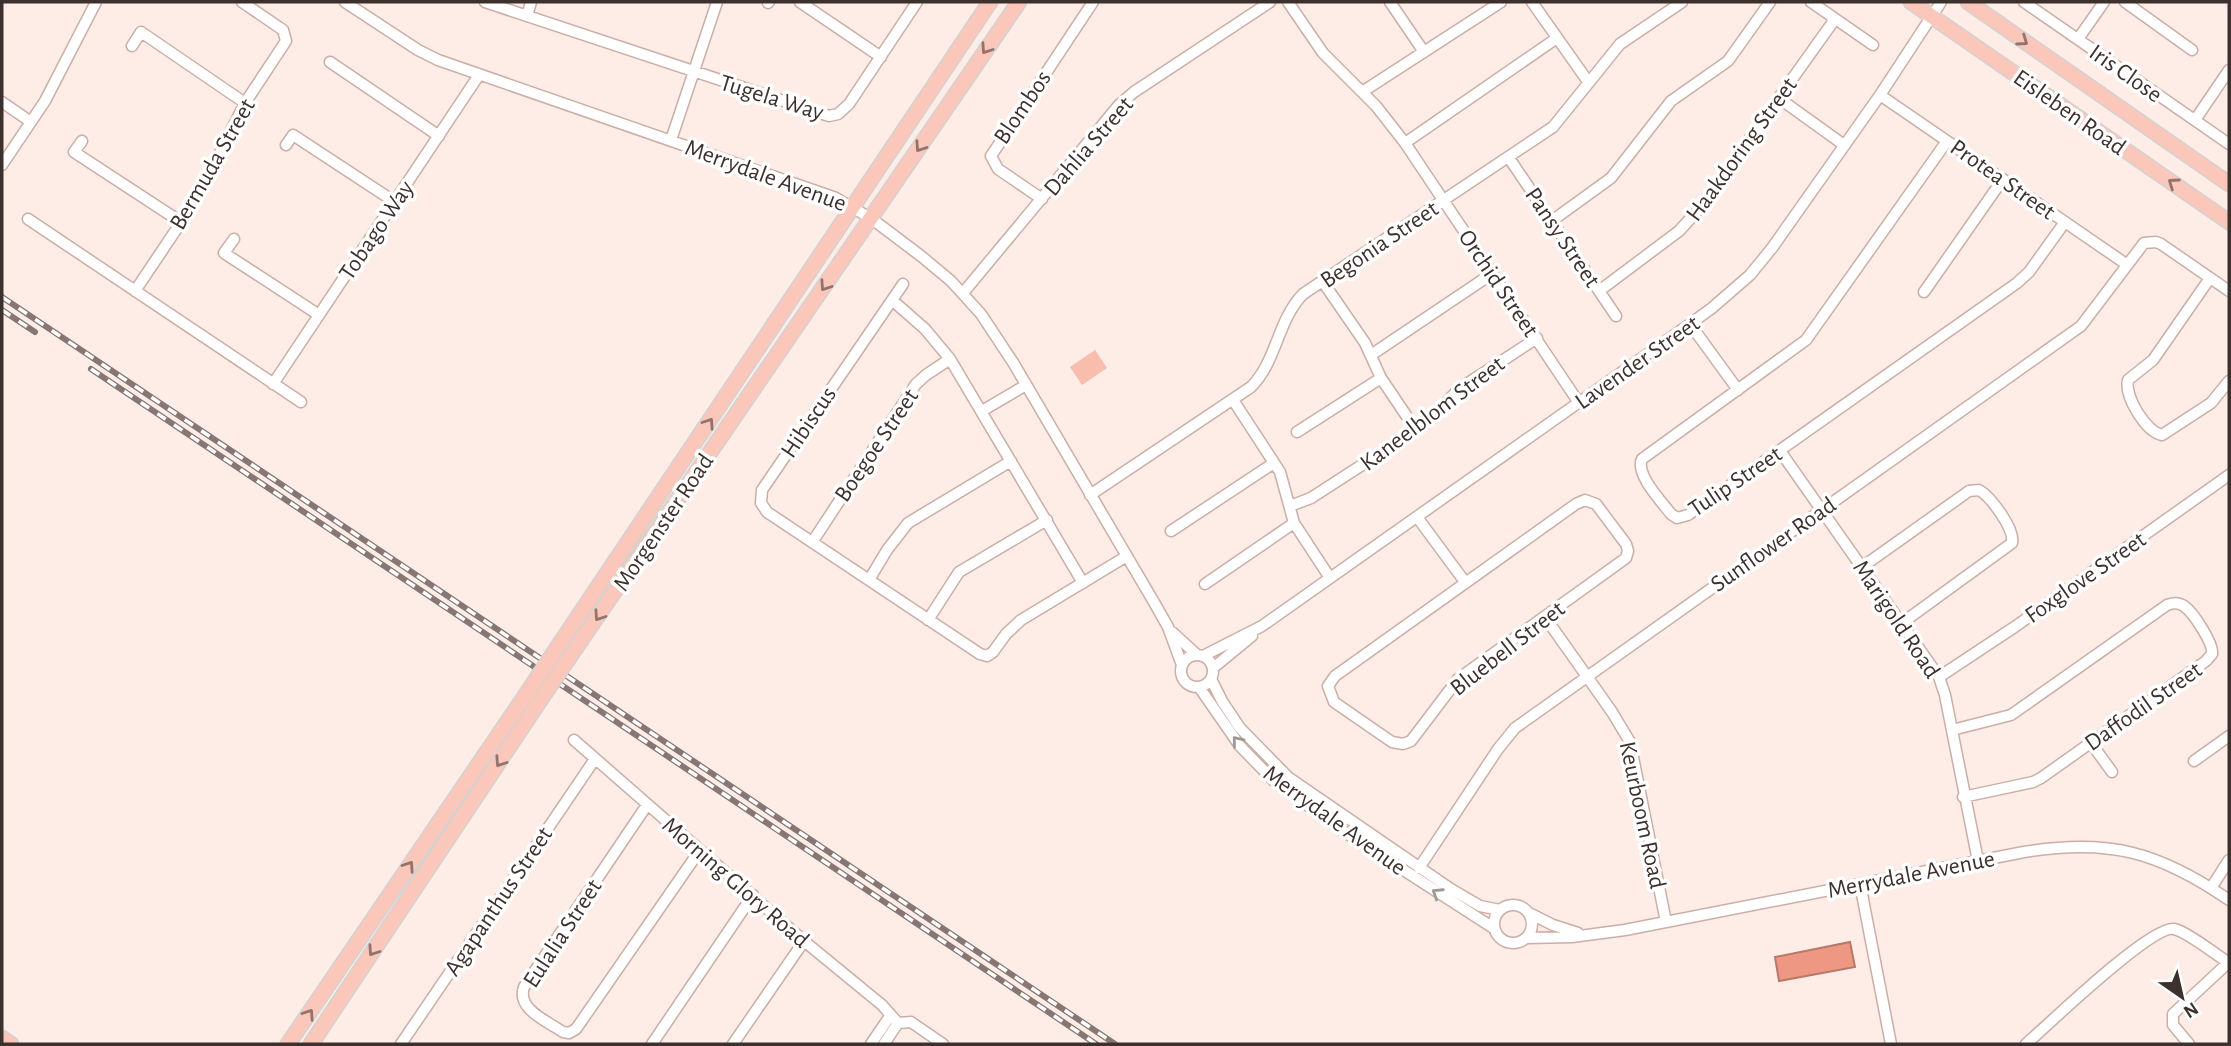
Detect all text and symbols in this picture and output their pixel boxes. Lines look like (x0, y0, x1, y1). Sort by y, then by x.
one-way arrow (2015, 33, 2028, 45)
street label: Iris Close (2085, 40, 2166, 107)
one-way arrow (981, 42, 994, 55)
street label: Eisleben Road (2009, 65, 2130, 160)
street label: Blombos (990, 67, 1056, 148)
street label: Tugela Way (717, 71, 826, 125)
street label: Haakdoring Street (1682, 73, 1802, 226)
street label: Dahlia Street (1040, 92, 1138, 201)
street label: Bermuda Street (166, 95, 260, 234)
street label: Protea Street (1946, 135, 2059, 225)
street label: Merrydale Avenue (682, 136, 849, 216)
one-way arrow (916, 139, 929, 152)
street label: Tobago Way (335, 177, 419, 285)
one-way arrow (2168, 179, 2181, 191)
street label: Pansy Street (1520, 183, 1604, 292)
street label: Begonia Street (1316, 197, 1443, 293)
street label: Orchid Street (1454, 226, 1543, 342)
one-way arrow (821, 278, 834, 291)
street label: Lavender Street (1571, 311, 1704, 414)
street label: Kaneelblom Street (1356, 352, 1509, 476)
street label: Hibiscus (777, 383, 841, 462)
street label: Boegoe Street (830, 385, 923, 506)
one-way arrow (700, 418, 713, 431)
street label: Tulip Street (1685, 442, 1787, 522)
street label: Morgenster Road (609, 450, 718, 595)
street label: Sunflower Road (1707, 493, 1841, 597)
street label: Foxglove Street (2021, 527, 2151, 628)
street label: Marigold Road (1848, 556, 1944, 683)
street label: Bluebell Street (1446, 597, 1570, 701)
one-way arrow (594, 608, 607, 621)
street label: Daffodil Street (2081, 658, 2207, 756)
one-way arrow (1233, 736, 1245, 749)
street label: Keurboom Road (1615, 739, 1669, 891)
one-way arrow (495, 754, 508, 767)
street label: Merrydale Avenue (1259, 761, 1410, 880)
street label: Morning Glory Road (657, 813, 813, 953)
street label: Agapanthus Street (440, 823, 557, 980)
street label: Merrydale Avenue (1826, 847, 1997, 903)
one-way arrow (401, 861, 413, 874)
street label: Eulalia Street (519, 875, 607, 992)
one-way arrow (1432, 888, 1445, 901)
one-way arrow (368, 944, 381, 957)
north arrow (2147, 962, 2217, 1032)
text: N (2180, 998, 2201, 1021)
one-way arrow (301, 1009, 313, 1022)

